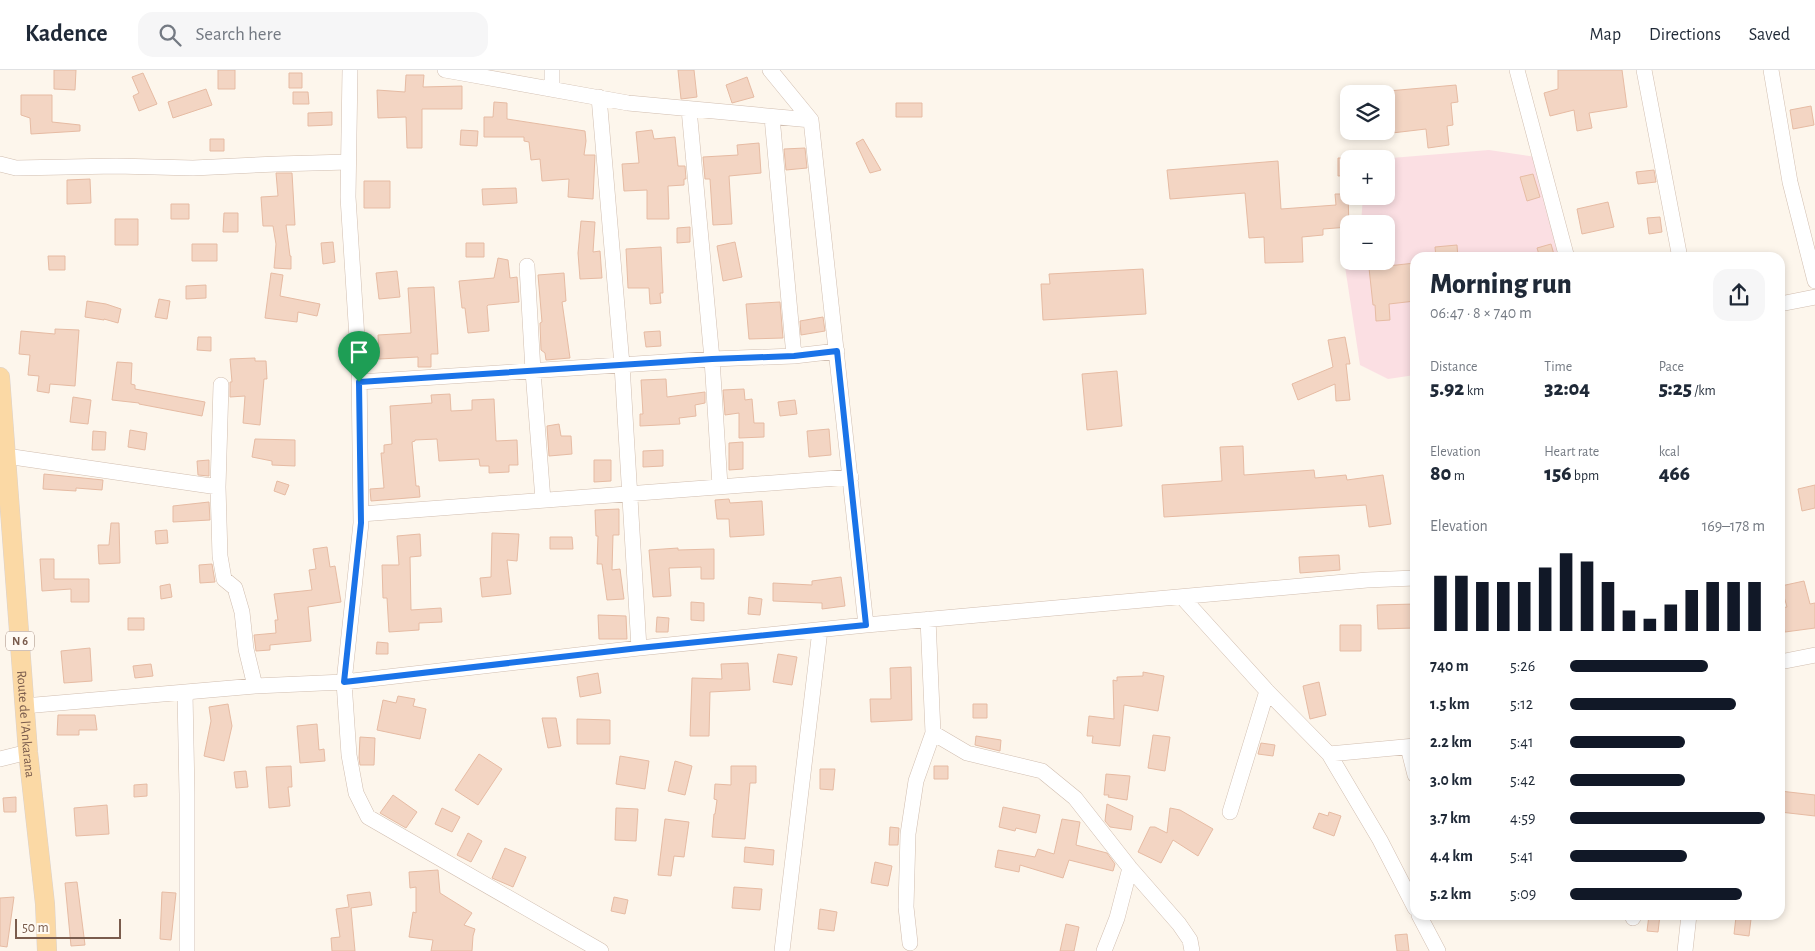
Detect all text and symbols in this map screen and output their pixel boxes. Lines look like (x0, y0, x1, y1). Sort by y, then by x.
search box (138, 12, 488, 57)
icon: search (156, 21, 184, 49)
text: Kadence (25, 22, 108, 46)
text: Search here (196, 25, 281, 44)
text: Map (1590, 26, 1621, 44)
text: Directions (1649, 26, 1721, 44)
text: Saved (1749, 26, 1790, 44)
map controls (1340, 85, 1395, 270)
button: layers (1340, 85, 1395, 140)
button: + (1340, 150, 1395, 205)
button: − (1340, 215, 1395, 270)
button: share (1713, 269, 1765, 321)
text: Morning run (1430, 271, 1572, 299)
text: 06:47 · 8 × 740 m (1430, 305, 1532, 321)
pin (338, 331, 380, 382)
icon: arrive (345, 338, 373, 366)
text: Distance (1430, 360, 1477, 374)
text: Time (1544, 360, 1572, 374)
text: Pace (1659, 360, 1684, 374)
text: 5.92 (1430, 378, 1464, 399)
text: 32:04 (1544, 378, 1590, 399)
text: 5:25 (1659, 378, 1692, 399)
text: km (1464, 384, 1484, 398)
text: /km (1692, 384, 1716, 398)
text: Elevation (1430, 445, 1481, 459)
text: Heart rate (1544, 445, 1599, 459)
text: kcal (1659, 445, 1680, 459)
text: 80 (1430, 463, 1451, 484)
text: 156 (1544, 463, 1572, 484)
text: 466 (1659, 463, 1690, 484)
text: m (1451, 469, 1465, 483)
text: bpm (1572, 469, 1599, 483)
text: Elevation (1430, 518, 1488, 534)
text: 169–178 m (1702, 518, 1765, 534)
road number: N 6 (6, 632, 34, 650)
text: 740 m (1430, 658, 1469, 674)
text: 5:26 (1510, 658, 1535, 674)
street label: Route de l'Ankarana (14, 670, 37, 779)
text: 1.5 km (1430, 696, 1470, 712)
text: 5:12 (1510, 696, 1533, 712)
text: 2.2 km (1430, 734, 1472, 750)
text: 5:41 (1510, 734, 1534, 750)
text: 3.0 km (1430, 772, 1472, 788)
text: 5:42 (1510, 772, 1535, 788)
text: 3.7 km (1430, 810, 1471, 826)
text: 4:59 (1510, 810, 1536, 826)
text: 4.4 km (1430, 848, 1473, 864)
text: 5:41 (1510, 848, 1534, 864)
text: 5.2 km (1430, 886, 1471, 902)
text: 5:09 (1510, 886, 1536, 902)
scale bar (15, 916, 121, 939)
text: 50 m (22, 921, 49, 935)

